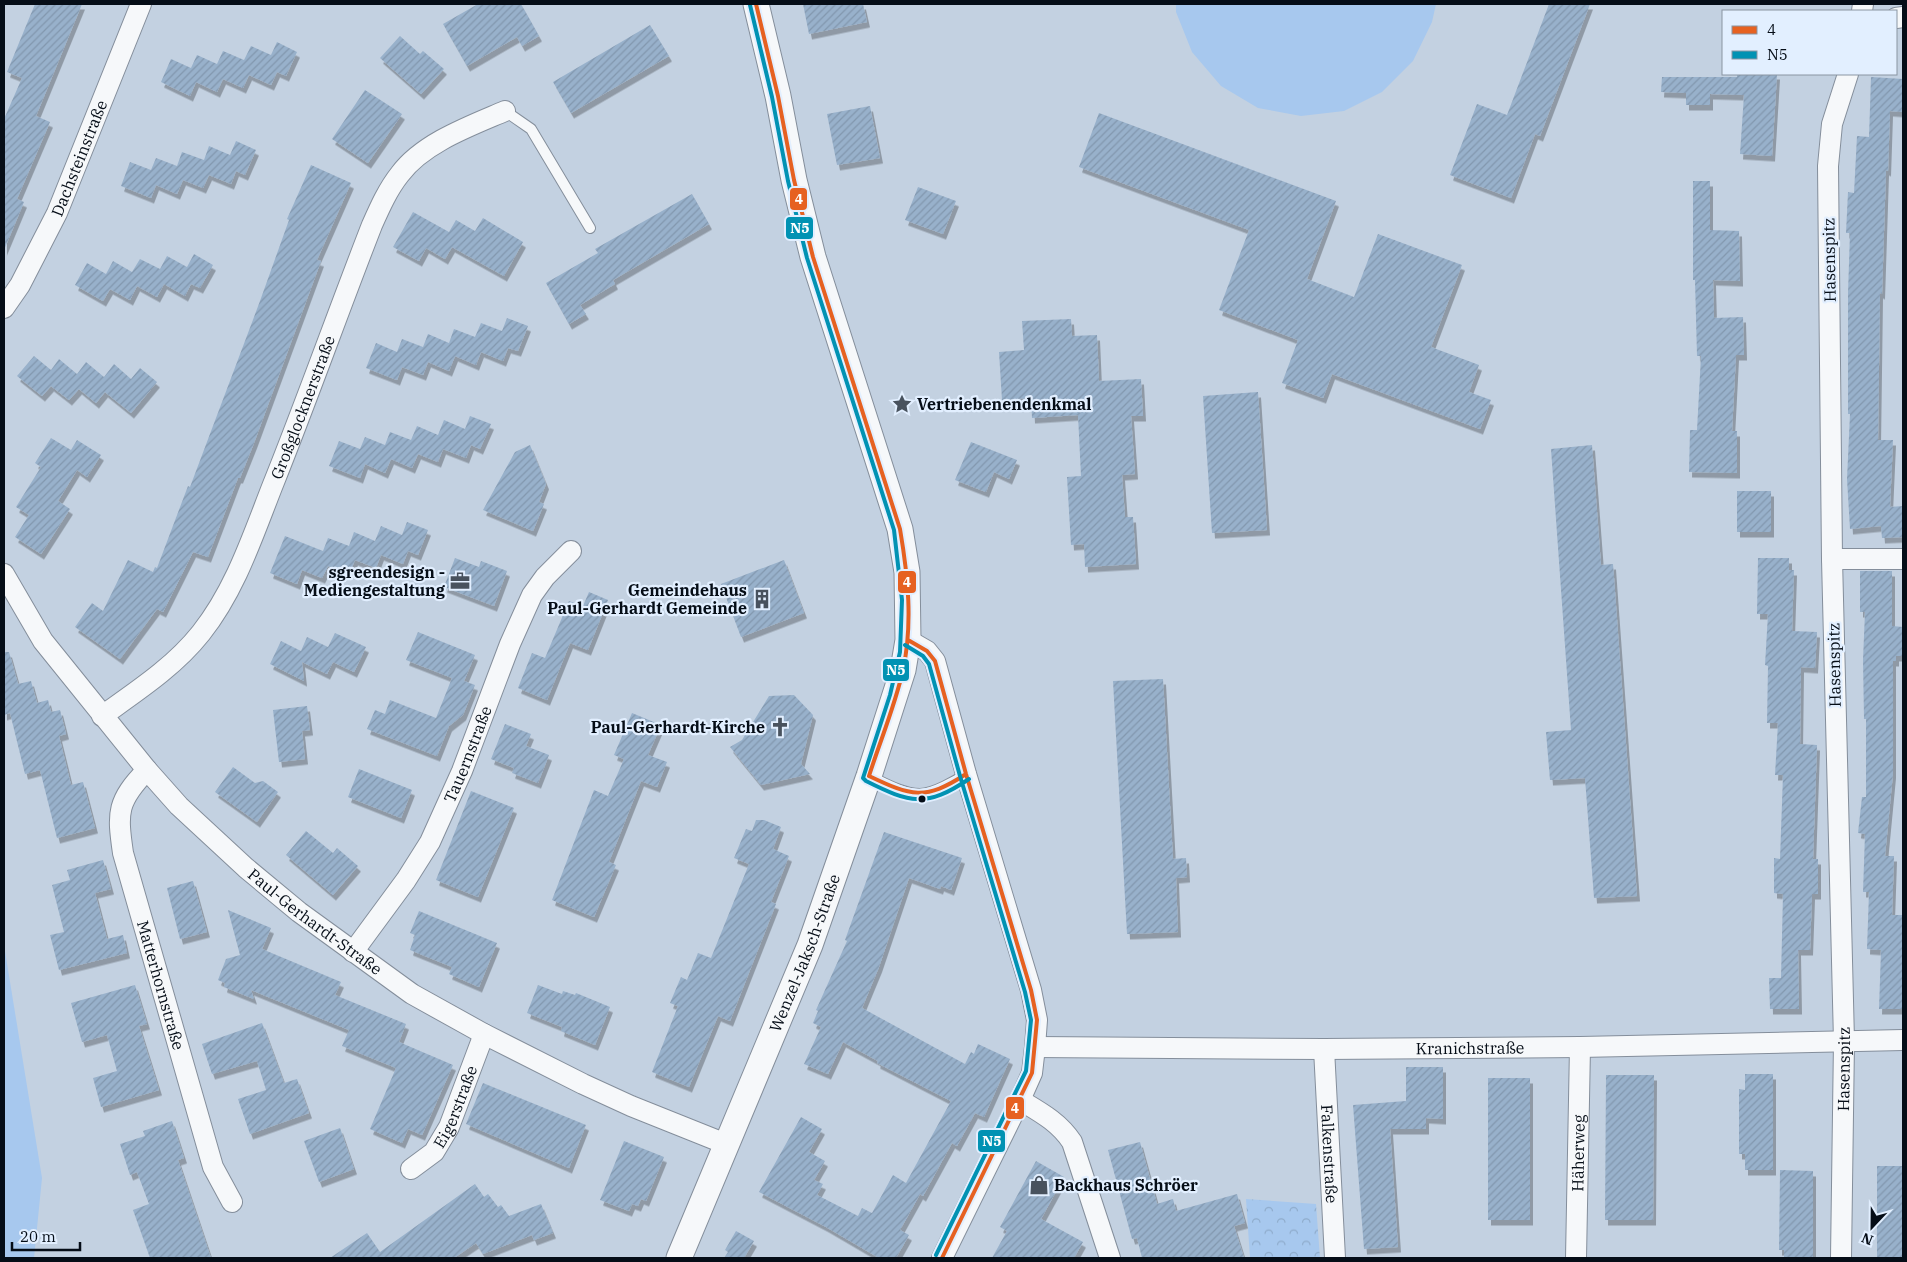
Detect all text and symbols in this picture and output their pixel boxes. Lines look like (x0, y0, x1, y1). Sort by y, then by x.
legend (1722, 10, 1897, 75)
text: 4 (1767, 20, 1776, 39)
text: N5 (1767, 45, 1788, 64)
street label: Dachsteinstraße (47, 97, 111, 219)
line badge: 4 (789, 187, 808, 211)
text: 4 (795, 190, 803, 208)
line badge: N5 (785, 216, 814, 240)
street label: Hasenspitz (1818, 218, 1840, 302)
text: N5 (790, 219, 810, 237)
street label: Großglocknerstraße (266, 333, 339, 482)
place icon: Vertriebenendenkmal (891, 393, 913, 415)
place label: Vertriebenendenkmal (917, 394, 1091, 414)
place label: sgreendesign - Mediengestaltung (304, 562, 446, 600)
office icon: sgreendesign - Mediengestaltung (449, 570, 471, 592)
line badge: 4 (897, 570, 917, 594)
text: 4 (903, 573, 911, 591)
place label: Gemeindehaus Paul-Gerhardt Gemeinde (547, 580, 747, 618)
building icon: Gemeindehaus Paul-Gerhardt Gemeinde (751, 588, 773, 610)
street label: Hasenspitz (1823, 623, 1845, 707)
line badge: N5 (882, 658, 910, 682)
text: N5 (886, 661, 906, 679)
street label: Tauernstraße (439, 703, 496, 806)
church icon: Paul-Gerhardt-Kirche (769, 716, 791, 738)
place label: Paul-Gerhardt-Kirche (591, 717, 765, 737)
unlabelled marker (917, 794, 927, 804)
street label: Paul-Gerhardt-Straße (244, 864, 386, 979)
street label: Wenzel-Jaksch-Straße (765, 871, 844, 1035)
street label: Matterhornstraße (133, 918, 189, 1052)
street label: Hasenspitz (1833, 1027, 1854, 1111)
street label: Kranichstraße (1416, 1037, 1524, 1058)
street label: Eigerstraße (429, 1063, 481, 1151)
line badge: 4 (1005, 1096, 1025, 1120)
text: 4 (1011, 1099, 1019, 1117)
street label: Falkenstraße (1317, 1104, 1342, 1204)
street label: Häherweg (1567, 1114, 1589, 1192)
line badge: N5 (977, 1129, 1006, 1153)
text: N5 (982, 1132, 1002, 1150)
shop icon: Backhaus Schröer (1028, 1174, 1050, 1196)
place label: Backhaus Schröer (1054, 1175, 1198, 1195)
north arrow (1847, 1202, 1897, 1252)
scale bar (12, 1220, 80, 1252)
text: 20 m (20, 1227, 56, 1246)
text: N (1859, 1229, 1876, 1249)

